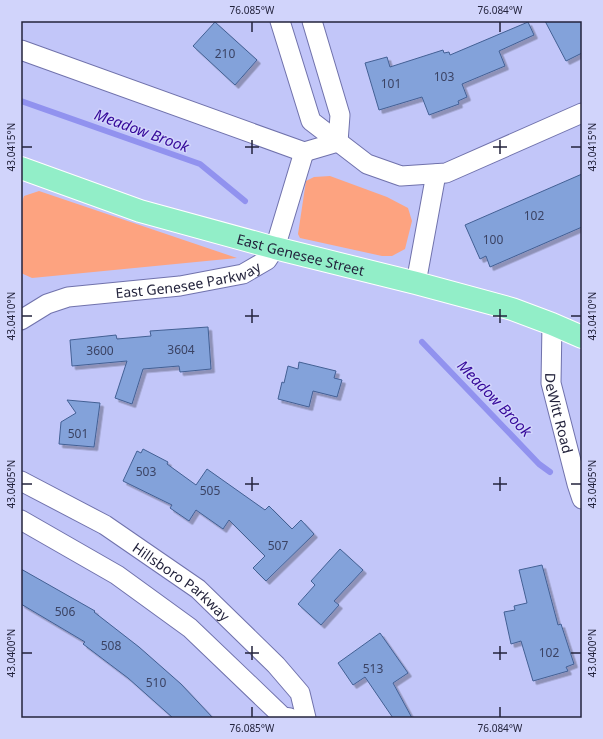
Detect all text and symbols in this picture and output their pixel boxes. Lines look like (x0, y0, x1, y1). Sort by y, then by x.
text: 76.085°W (230, 3, 275, 17)
text: 76.084°W (478, 3, 523, 17)
house number: 210 (215, 45, 235, 62)
house number: 103 (434, 68, 454, 85)
house number: 101 (381, 75, 401, 92)
water label: Meadow Brook (92, 104, 193, 157)
text: 43.0415°N (4, 123, 18, 171)
text: 43.0415°N (585, 123, 599, 171)
house number: 102 (524, 207, 544, 224)
street label: East Genesee Street (235, 229, 367, 279)
house number: 100 (483, 231, 503, 248)
street label: East Genesee Parkway (114, 256, 264, 302)
text: 43.0410°N (4, 292, 18, 340)
text: 43.0410°N (585, 292, 599, 340)
house number: 3604 (167, 341, 195, 358)
house number: 3600 (86, 342, 114, 359)
water label: Meadow Brook (453, 355, 537, 441)
street label: DeWitt Road (541, 373, 578, 455)
house number: 501 (68, 425, 88, 442)
text: 43.0405°N (4, 460, 18, 508)
text: 43.0405°N (585, 460, 599, 508)
house number: 503 (136, 463, 156, 480)
house number: 505 (200, 482, 220, 499)
house number: 507 (268, 537, 288, 554)
street label: Hillsboro Parkway (129, 538, 235, 625)
house number: 506 (55, 603, 75, 620)
text: 43.0400°N (4, 629, 18, 677)
text: 43.0400°N (585, 629, 599, 677)
house number: 508 (101, 637, 121, 654)
house number: 102 (539, 644, 559, 661)
house number: 513 (363, 660, 383, 677)
house number: 510 (146, 674, 166, 691)
text: 76.085°W (230, 721, 275, 735)
text: 76.084°W (478, 721, 523, 735)

